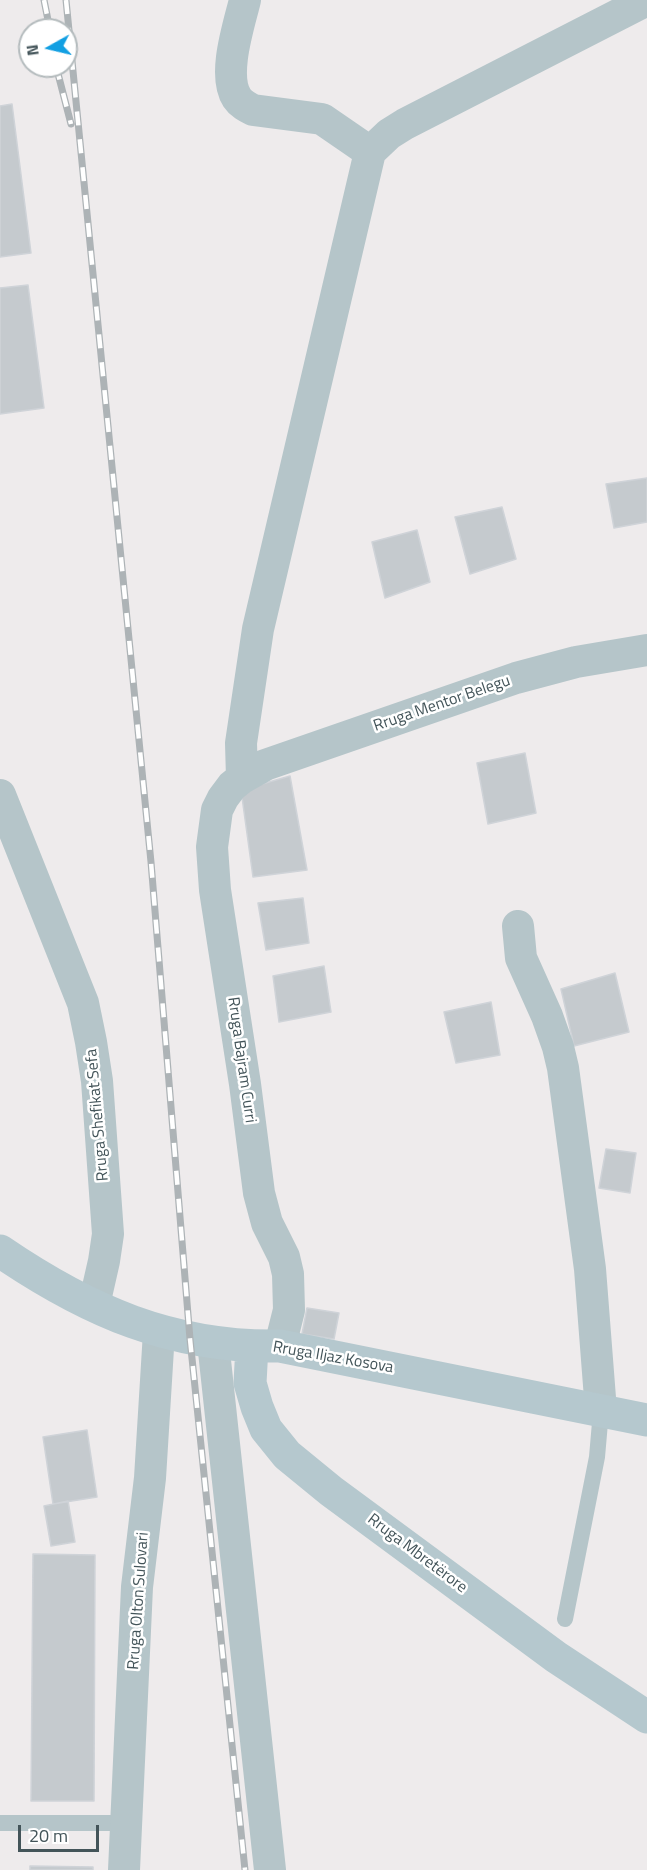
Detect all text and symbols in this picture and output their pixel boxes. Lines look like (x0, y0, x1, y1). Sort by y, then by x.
north arrow (18, 18, 78, 78)
text: N (20, 43, 45, 57)
street label: Rruga Mentor Belegu (371, 672, 513, 736)
street label: Rruga Bajram Curri (223, 996, 259, 1124)
street label: Rruga Shefikat Sefa (83, 1048, 113, 1182)
street label: Rruga Iljaz Kosova (271, 1338, 395, 1378)
street label: Rruga Mbretërore (363, 1510, 471, 1598)
street label: Rruga Olton Sulovari (125, 1532, 153, 1670)
scale bar (21, 1813, 102, 1851)
text: 20 m (29, 1822, 68, 1849)

